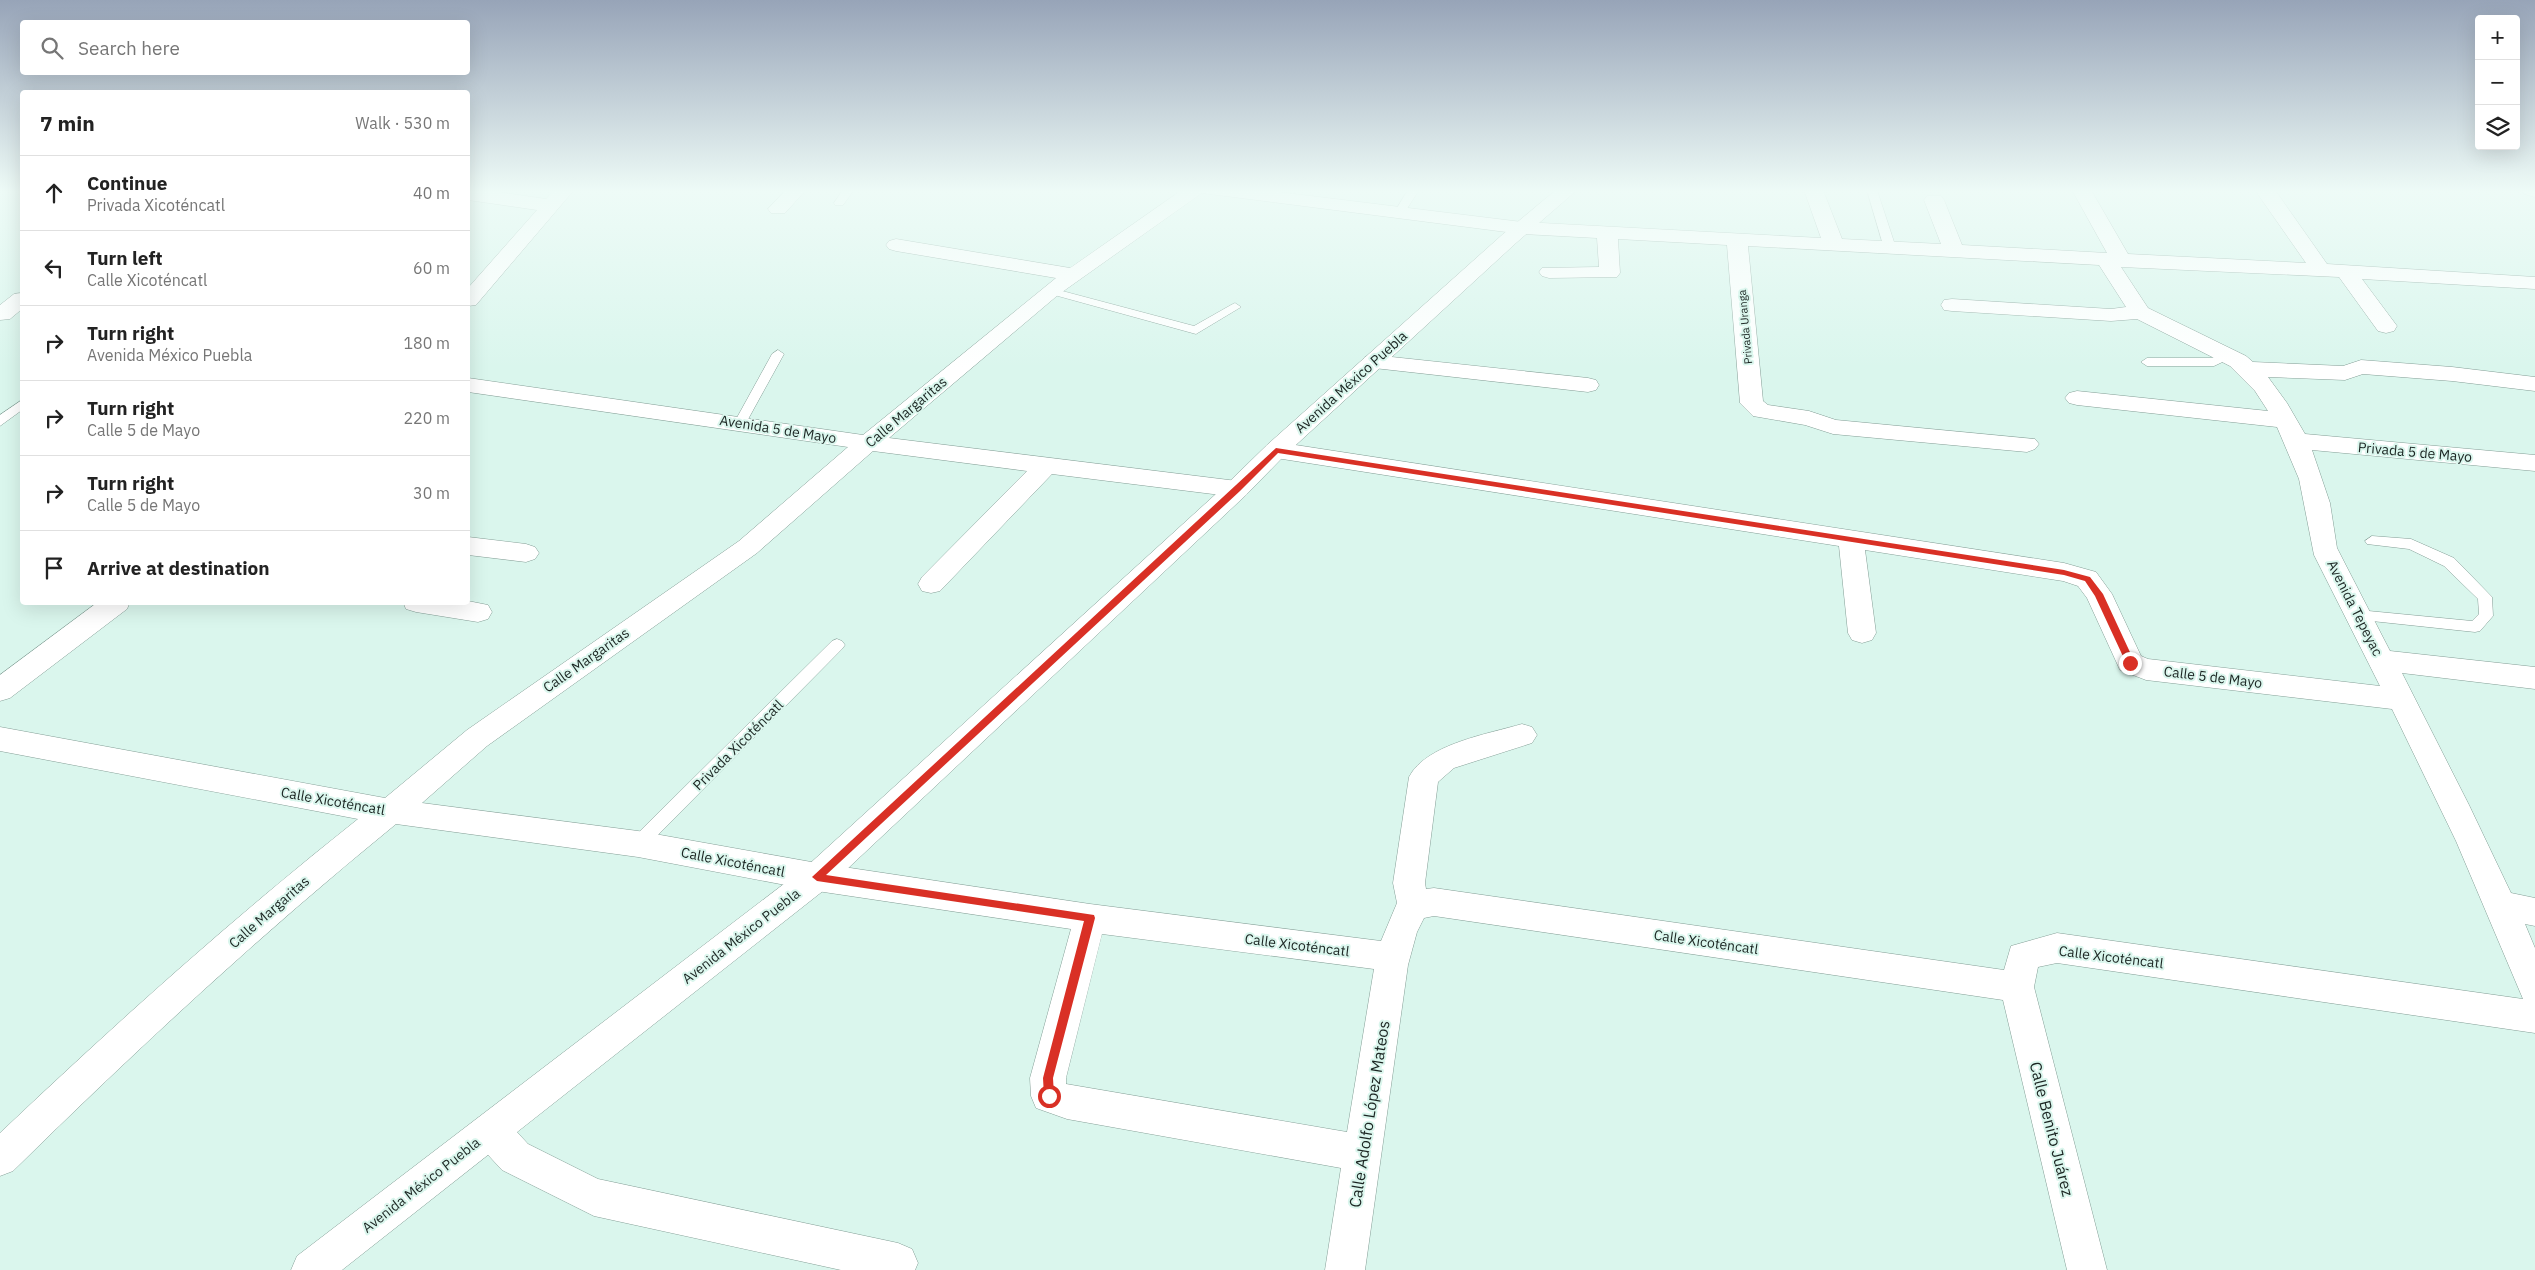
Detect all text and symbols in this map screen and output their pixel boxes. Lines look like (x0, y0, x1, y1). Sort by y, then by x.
map controls (2475, 15, 2520, 150)
button: + (2475, 15, 2520, 60)
search box (20, 20, 470, 75)
icon: search (38, 34, 66, 62)
text: Search here (78, 36, 180, 60)
button: − (2475, 60, 2520, 105)
button: layers (2475, 105, 2520, 150)
text: 7 min (40, 109, 95, 137)
text: Walk · 530 m (355, 113, 450, 133)
text: Continue (87, 171, 167, 195)
icon: ahead (40, 179, 68, 207)
text: 40 m (413, 183, 450, 203)
text: Privada Xicoténcatl (87, 195, 225, 215)
text: Turn left (87, 246, 163, 270)
icon: left (40, 254, 68, 282)
text: 60 m (413, 258, 450, 278)
text: Calle Xicoténcatl (87, 270, 207, 290)
street label: Privada Uranga (1735, 289, 1755, 365)
text: Turn right (87, 321, 174, 345)
street label: Avenida México Puebla (1291, 327, 1411, 437)
icon: right (40, 329, 68, 357)
text: 180 m (403, 333, 450, 353)
text: Avenida México Puebla (87, 345, 252, 365)
street label: Calle Margaritas (862, 373, 951, 451)
text: Turn right (87, 396, 174, 420)
icon: right (40, 404, 68, 432)
text: 220 m (403, 408, 450, 428)
street label: Avenida 5 de Mayo (718, 411, 838, 447)
text: Calle 5 de Mayo (87, 420, 200, 440)
street label: Privada 5 de Mayo (2357, 438, 2473, 466)
text: Turn right (87, 471, 174, 495)
icon: right (40, 479, 68, 507)
text: 30 m (413, 483, 450, 503)
text: Calle 5 de Mayo (87, 495, 200, 515)
icon: arrive (40, 554, 68, 582)
text: Arrive at destination (87, 556, 270, 580)
street label: Avenida Tepeyac (2323, 557, 2387, 659)
street label: Calle Margaritas (539, 624, 633, 696)
route end (2119, 652, 2142, 675)
street label: Calle 5 de Mayo (2163, 662, 2263, 692)
street label: Privada Xicoténcatl (689, 696, 787, 794)
street label: Calle Xicoténcatl (280, 783, 387, 819)
street label: Calle Xicoténcatl (680, 843, 787, 881)
street label: Calle Margaritas (225, 872, 313, 952)
street label: Avenida México Puebla (678, 884, 804, 988)
street label: Calle Xicoténcatl (1653, 926, 1760, 958)
street label: Calle Xicoténcatl (1244, 930, 1351, 960)
street label: Calle Xicoténcatl (2058, 942, 2165, 972)
street label: Calle Adolfo López Mateos (1344, 1019, 1394, 1209)
street label: Calle Benito Juárez (2026, 1060, 2078, 1198)
route start (1038, 1085, 1061, 1108)
street label: Avenida México Puebla (358, 1133, 484, 1237)

